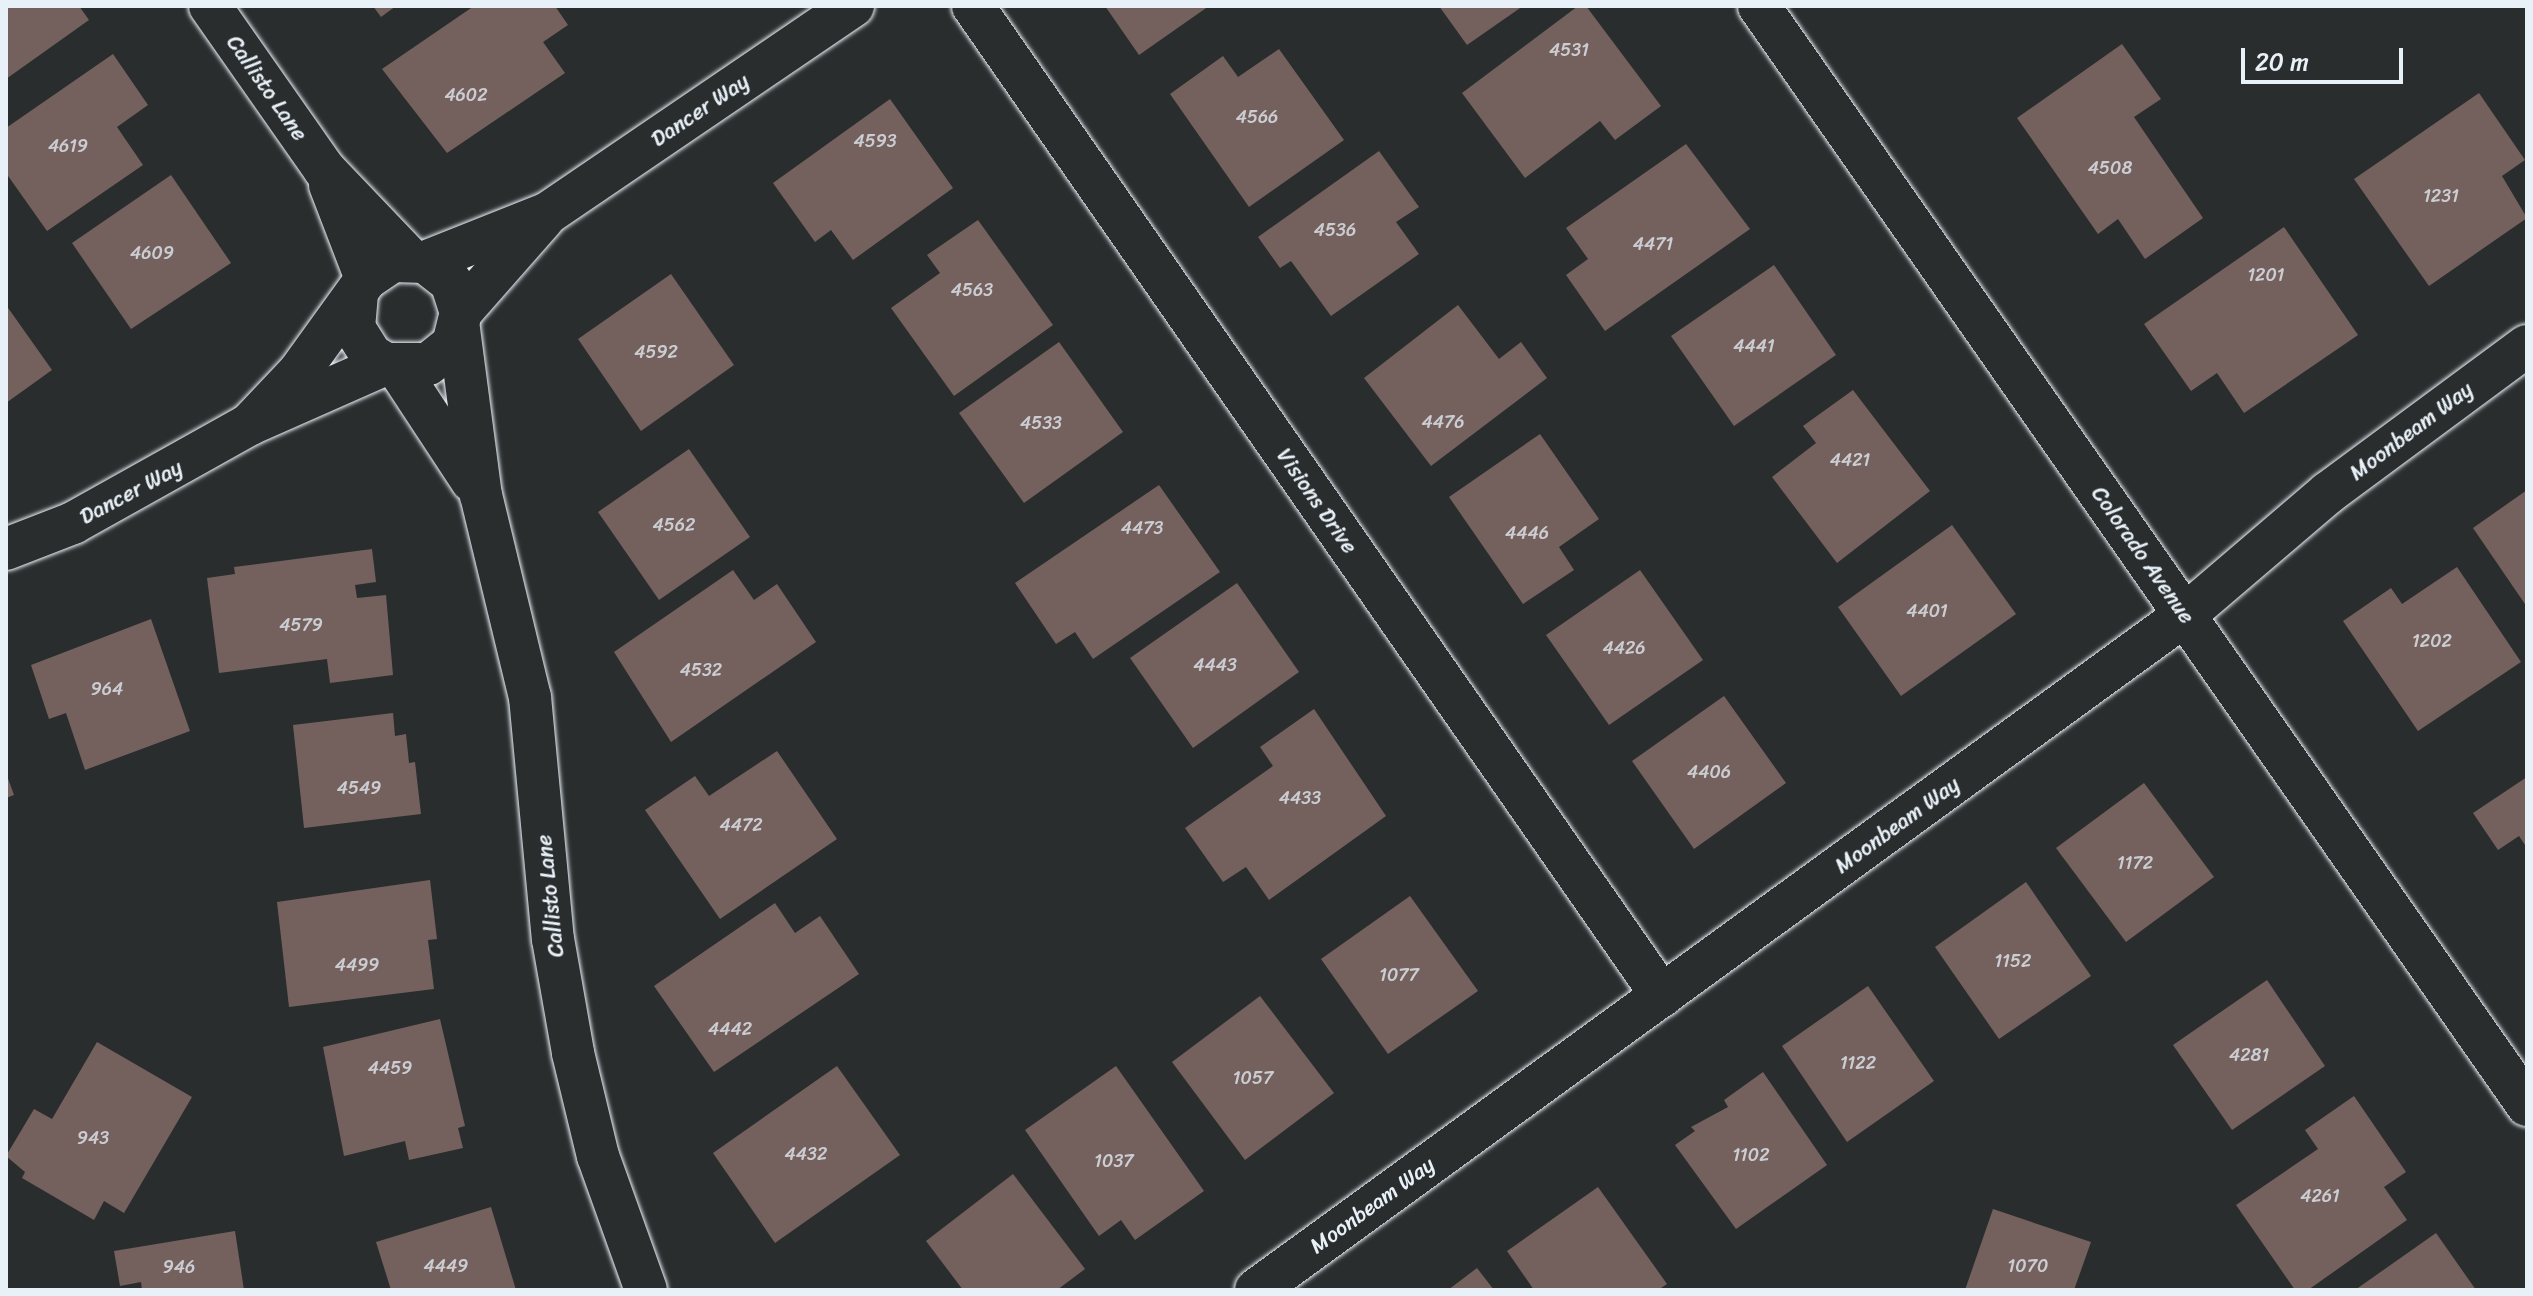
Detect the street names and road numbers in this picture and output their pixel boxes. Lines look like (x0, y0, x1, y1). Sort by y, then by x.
street label: Callisto Lane (221, 30, 313, 146)
street label: Dancer Way (646, 68, 754, 152)
street label: Moonbeam Way (2344, 376, 2478, 486)
street label: Visions Drive (1271, 443, 1363, 559)
street label: Dancer Way (75, 454, 187, 530)
street label: Colorado Avenue (2086, 481, 2200, 629)
street label: Moonbeam Way (1830, 771, 1964, 879)
street label: Callisto Lane (530, 833, 570, 959)
street label: Moonbeam Way (1305, 1151, 1439, 1259)

